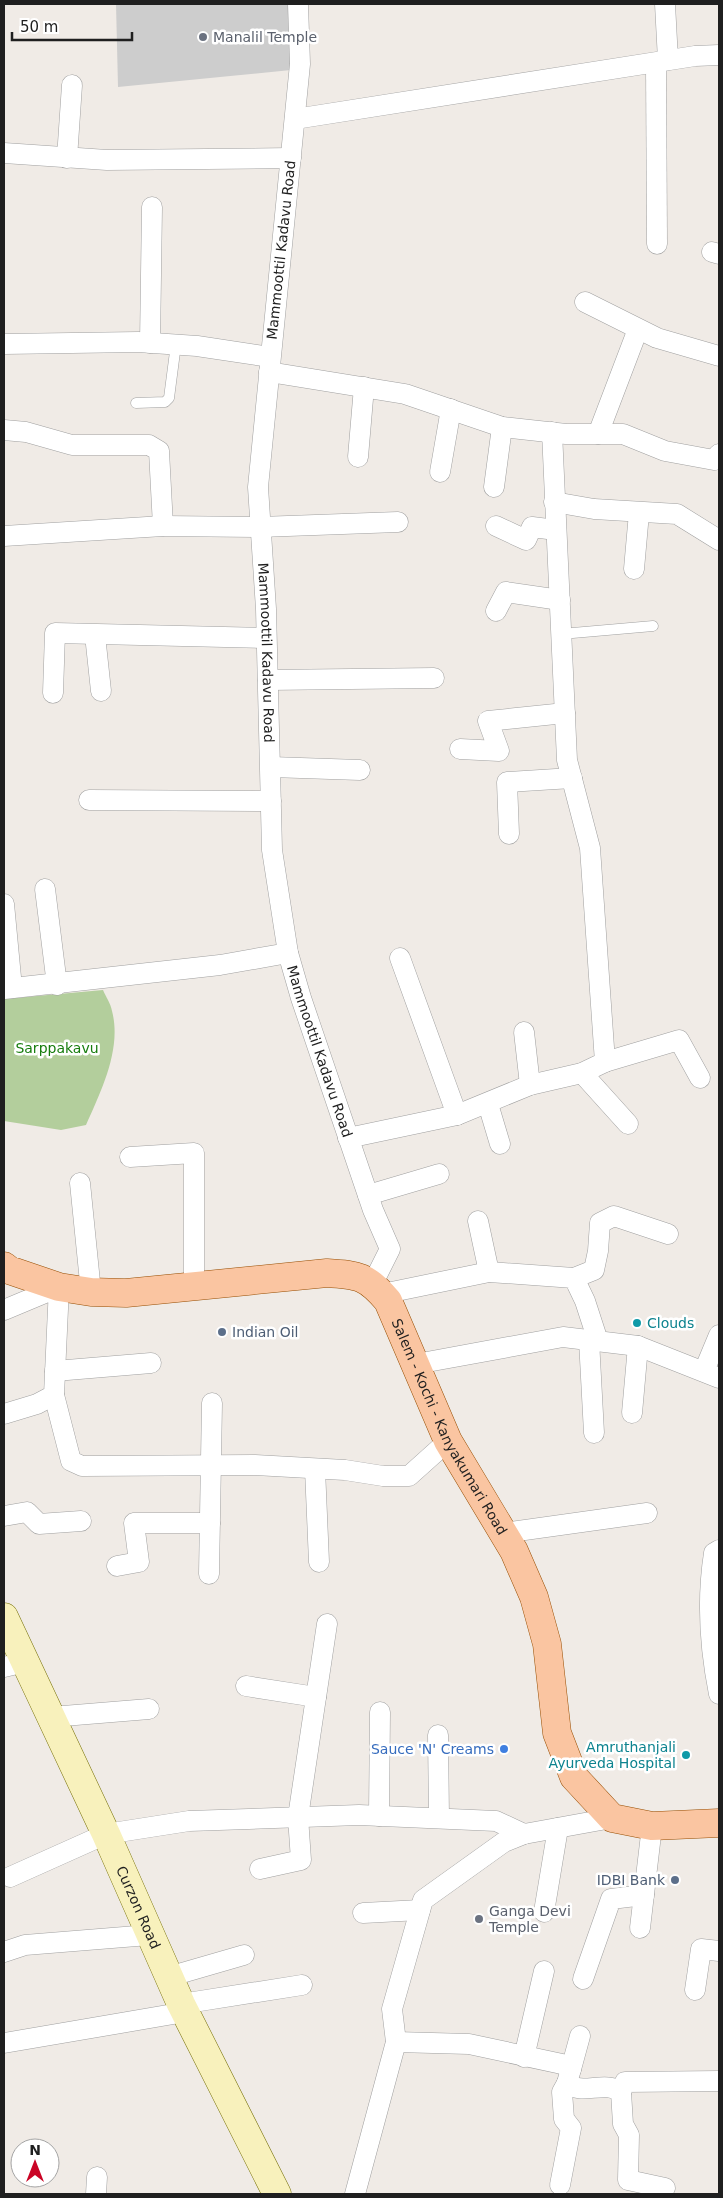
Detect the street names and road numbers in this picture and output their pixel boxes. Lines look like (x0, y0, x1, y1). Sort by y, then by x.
street label: Mammoottil Kadavu Road (264, 160, 298, 340)
street label: Mammoottil Kadavu Road (255, 562, 277, 743)
street label: Mammoottil Kadavu Road (284, 963, 356, 1139)
street label: Salem - Kochi - Kanyakumari Road (388, 1316, 510, 1538)
street label: Curzon Road (113, 1864, 164, 1951)

